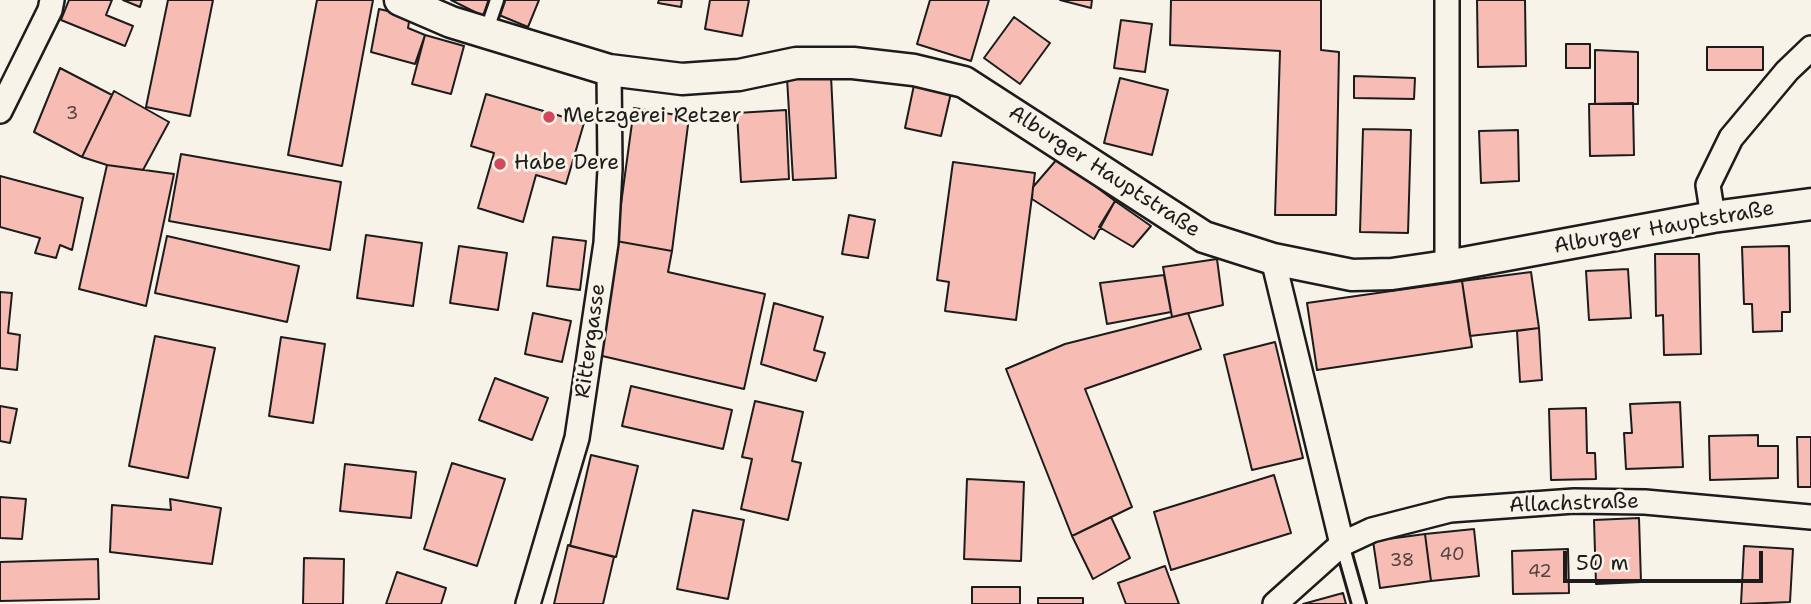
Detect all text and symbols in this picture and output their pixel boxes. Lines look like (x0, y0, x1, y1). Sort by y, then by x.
street label: Alburger Hauptstraße (1003, 101, 1205, 243)
house number: 3 (66, 103, 78, 125)
place label: Metzgerei Retzer (563, 104, 741, 130)
marker: Metzgerei Retzer (541, 109, 557, 125)
place label: Habe Dere (514, 151, 619, 177)
marker: Habe Dere (492, 156, 508, 172)
street label: Alburger Hauptstraße (1552, 196, 1776, 260)
street label: Rittergasse (570, 282, 612, 400)
street label: Allachstraße (1509, 489, 1639, 519)
scale bar (1566, 538, 1766, 582)
house number: 40 (1439, 544, 1465, 566)
text: 50 m (1576, 549, 1629, 577)
house number: 38 (1390, 550, 1414, 572)
house number: 42 (1528, 561, 1552, 583)

